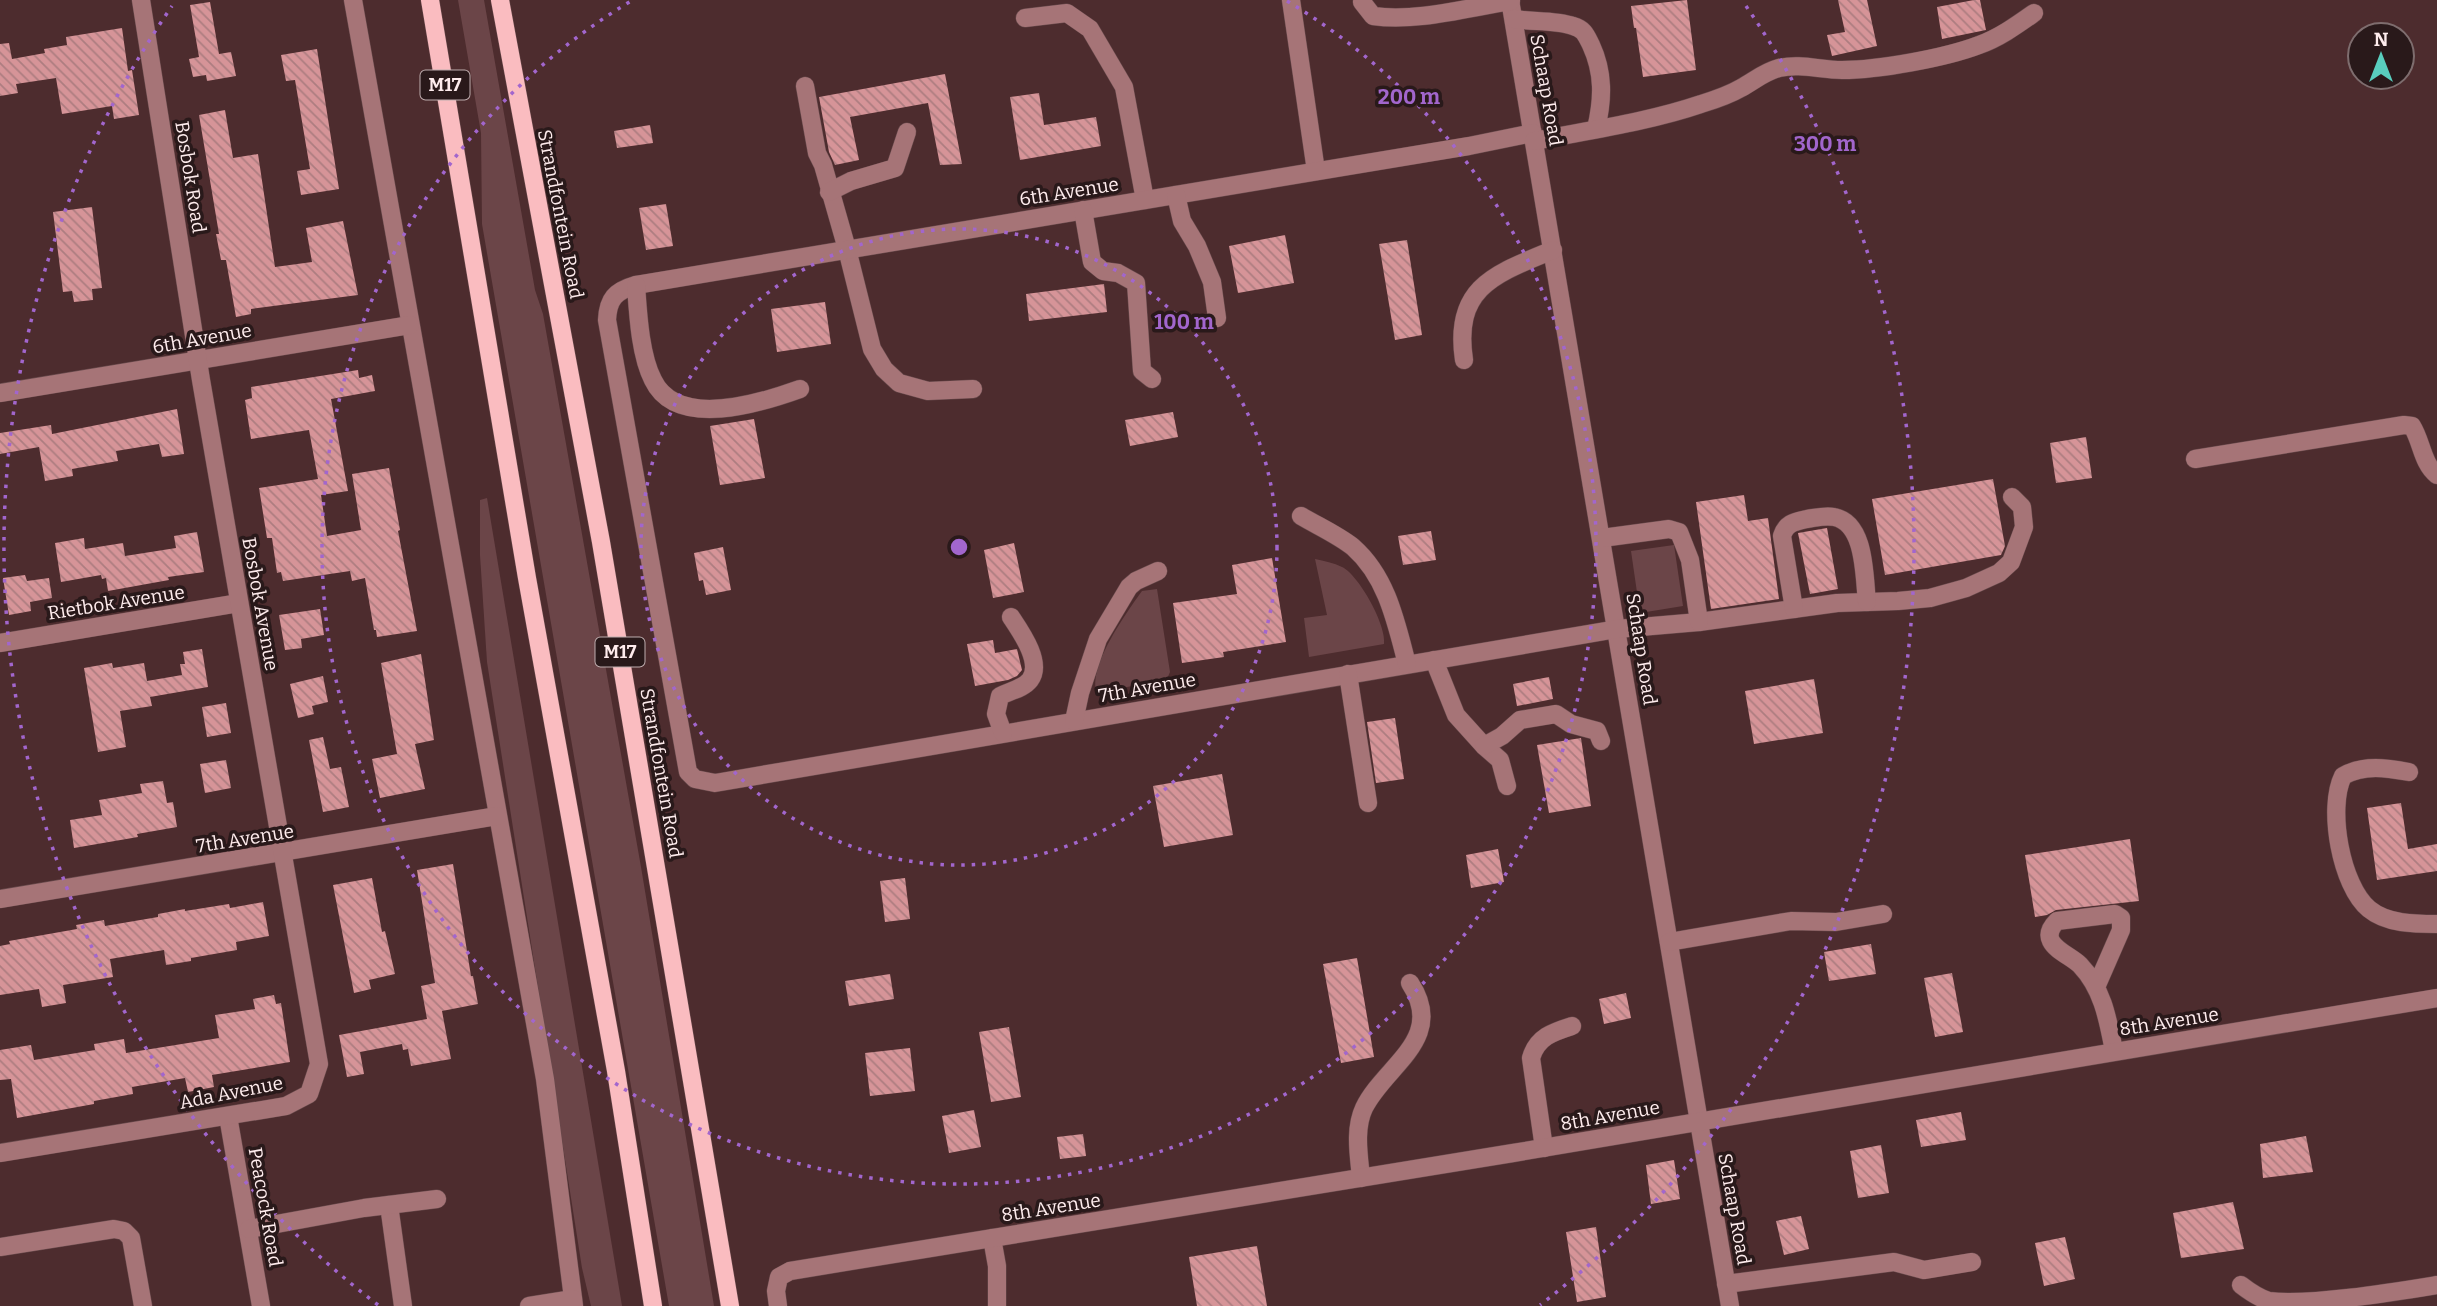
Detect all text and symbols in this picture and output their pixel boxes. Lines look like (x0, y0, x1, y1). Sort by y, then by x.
north arrow (2346, 21, 2416, 91)
text: N (2374, 28, 2389, 51)
street label: Schaap Road (1525, 32, 1568, 148)
road number: M17 (420, 70, 470, 100)
text: 200 m (1378, 84, 1440, 110)
street label: Bosbok Road (170, 119, 211, 235)
street label: Strandfontein Road (533, 127, 588, 301)
text: 300 m (1794, 131, 1856, 157)
street label: 6th Avenue (1018, 172, 1120, 211)
text: 100 m (1154, 309, 1214, 335)
street label: 6th Avenue (151, 318, 253, 359)
street label: Bosbok Avenue (237, 535, 284, 673)
centre of rings (947, 535, 971, 559)
street label: Rietbok Avenue (46, 580, 186, 625)
street label: Schaap Road (1621, 591, 1662, 707)
road number: M17 (596, 638, 644, 666)
street label: 7th Avenue (1097, 668, 1198, 707)
street label: Strandfontein Road (635, 686, 688, 860)
street label: 7th Avenue (195, 819, 296, 858)
street label: 8th Avenue (2118, 1002, 2220, 1041)
street label: Ada Avenue (177, 1071, 285, 1114)
street label: 8th Avenue (1559, 1095, 1661, 1136)
street label: Peacock Road (244, 1146, 287, 1269)
street label: Schaap Road (1713, 1151, 1756, 1267)
street label: 8th Avenue (1000, 1188, 1102, 1227)

